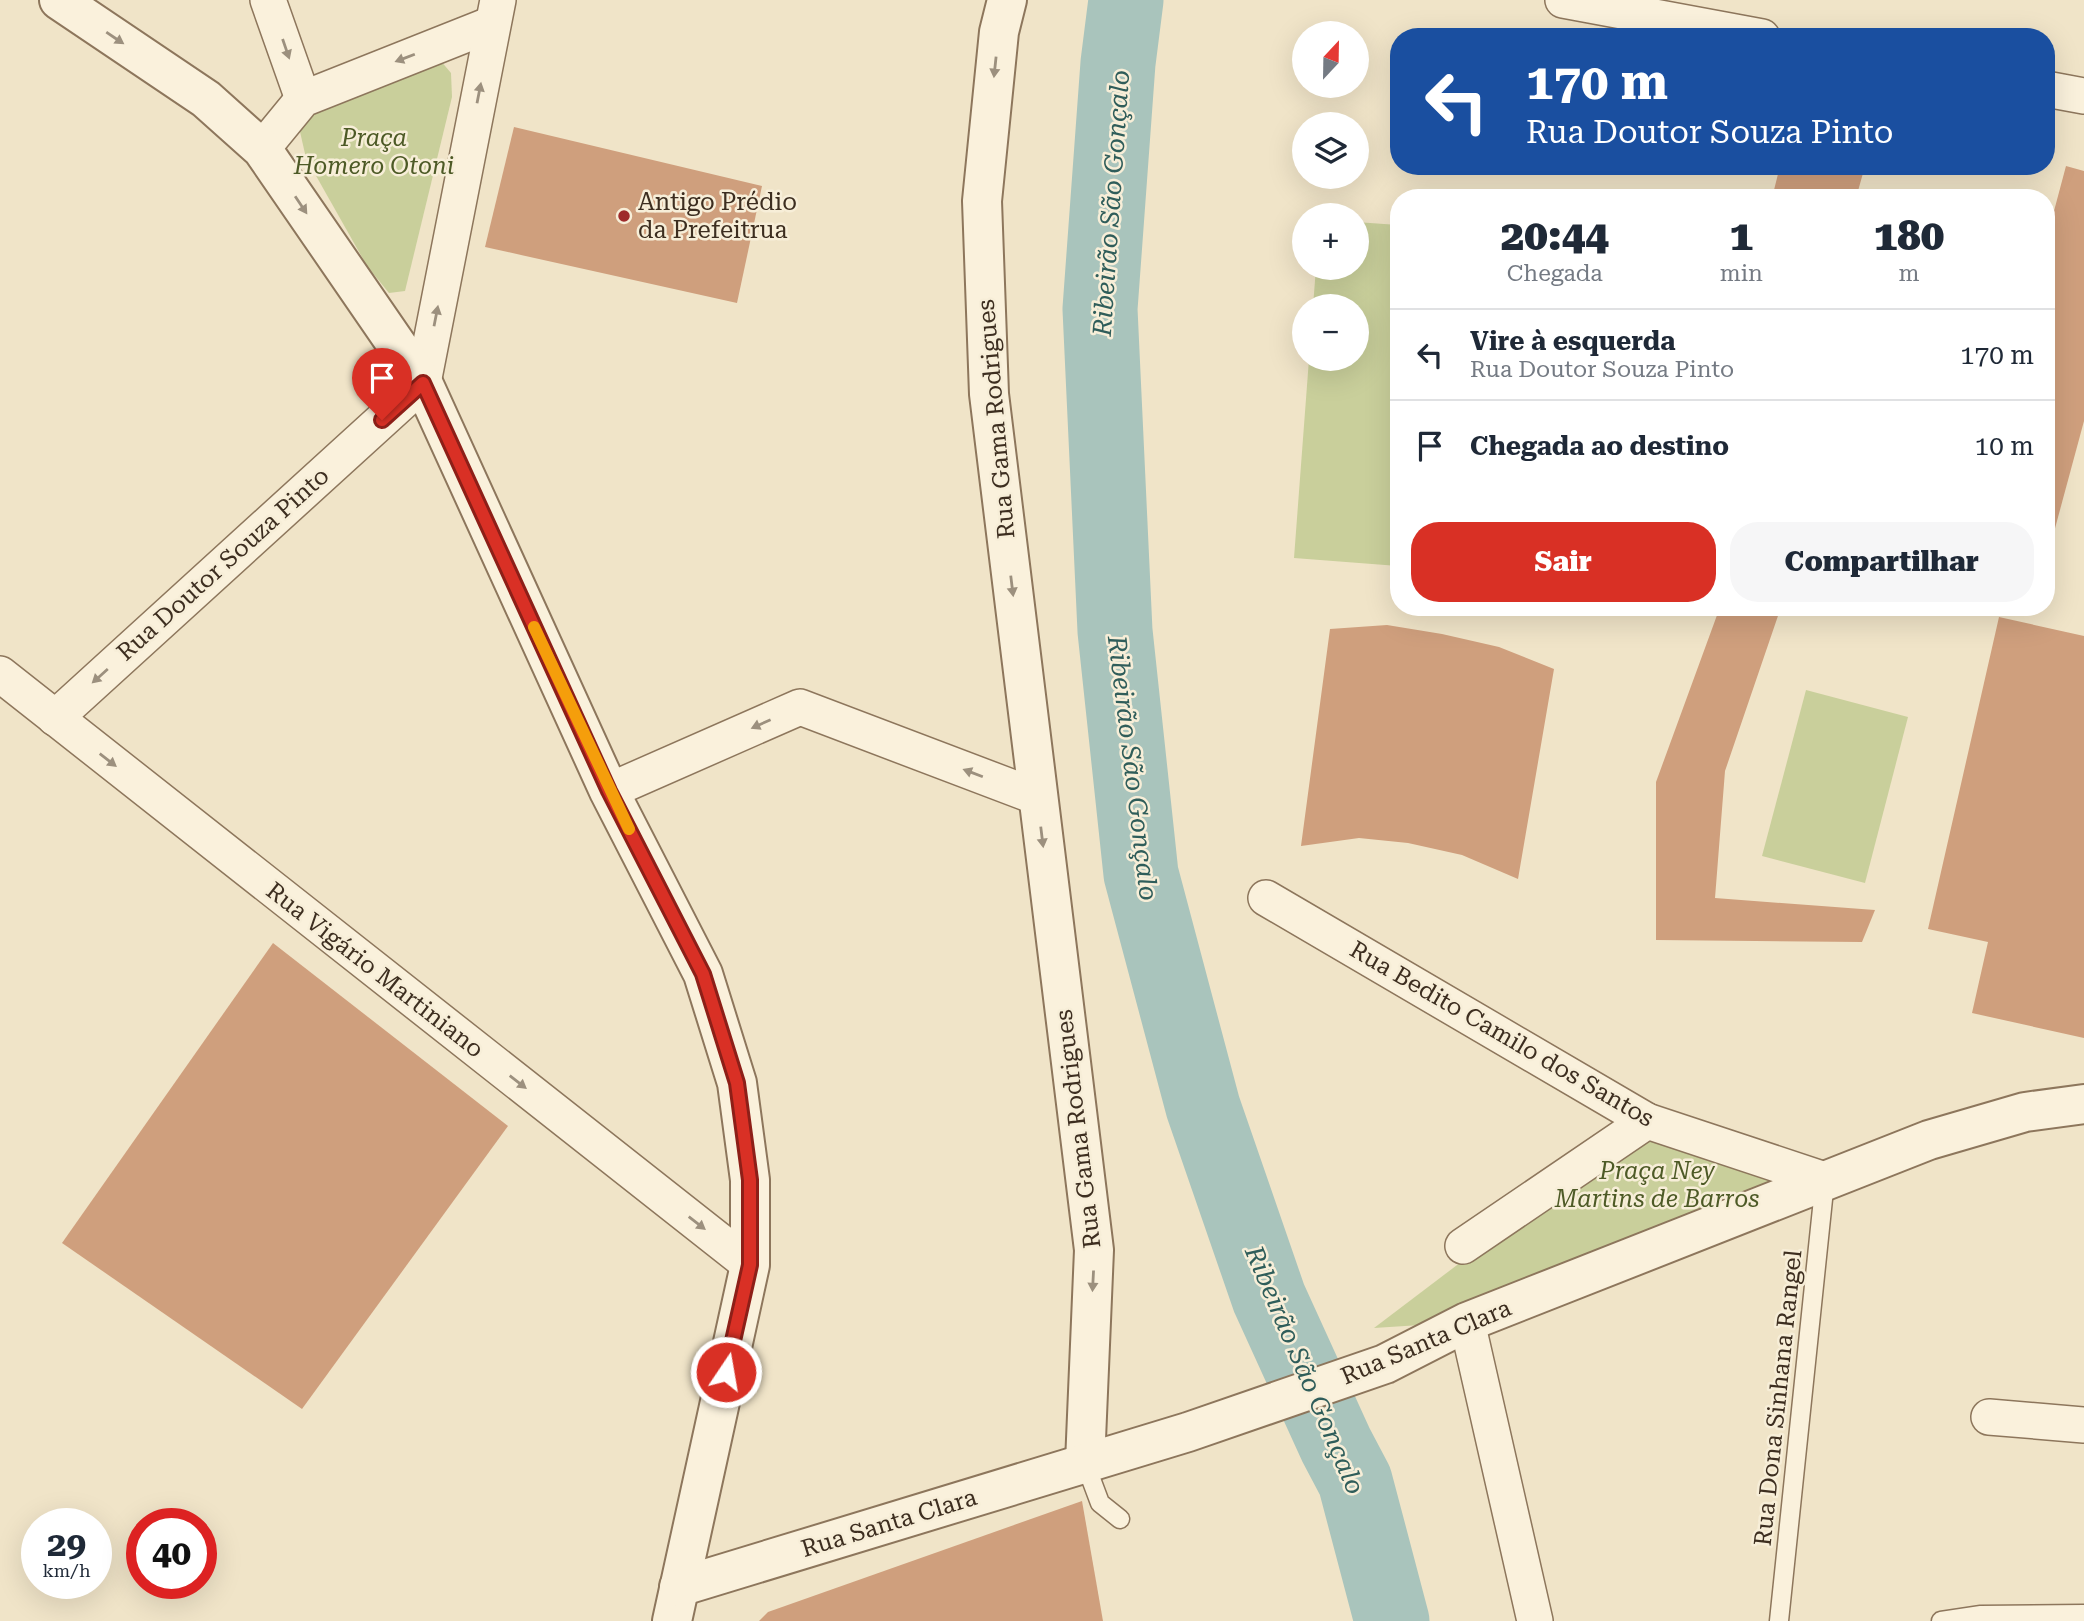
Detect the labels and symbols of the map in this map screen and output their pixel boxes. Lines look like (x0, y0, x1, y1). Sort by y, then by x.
north arrow (1292, 21, 1368, 98)
one-way arrow (106, 31, 125, 44)
one-way arrow (281, 39, 292, 60)
one-way arrow (395, 53, 416, 64)
one-way arrow (989, 56, 1000, 78)
water label: Ribeirão São Gonçalo (1087, 69, 1135, 338)
one-way arrow (473, 82, 484, 104)
park label: Praça Homero Otoni (293, 124, 454, 180)
place label: Antigo Prédio da Prefeitrua (638, 188, 797, 244)
one-way arrow (294, 196, 308, 214)
marker: Antigo Prédio da Prefeitrua (616, 208, 632, 224)
street label: Rua Gama Rodrigues (972, 298, 1020, 540)
one-way arrow (431, 305, 442, 327)
pin (352, 348, 412, 420)
street label: Rua Doutor Souza Pinto (111, 461, 335, 667)
one-way arrow (1006, 576, 1017, 598)
water label: Ribeirão São Gonçalo (1102, 633, 1164, 902)
one-way arrow (91, 668, 109, 684)
one-way arrow (751, 718, 771, 730)
one-way arrow (99, 752, 117, 767)
one-way arrow (962, 767, 983, 778)
one-way arrow (1036, 826, 1047, 848)
street label: Rua Vigário Martiniano (261, 876, 489, 1064)
street label: Rua Bedito Camilo dos Santos (1345, 935, 1659, 1133)
street label: Rua Gama Rodrigues (1049, 1008, 1107, 1250)
one-way arrow (508, 1075, 526, 1090)
park label: Praça Ney Martins de Barros (1554, 1157, 1759, 1213)
one-way arrow (687, 1216, 705, 1231)
water label: Ribeirão São Gonçalo (1239, 1240, 1371, 1499)
street label: Rua Dona Sinhana Rangel (1749, 1249, 1807, 1547)
one-way arrow (1088, 1271, 1099, 1293)
street label: Rua Santa Clara (1337, 1294, 1515, 1390)
position arrow (689, 1335, 763, 1409)
street label: Rua Santa Clara (798, 1483, 980, 1563)
speed limit sign: 40 (126, 1508, 217, 1599)

